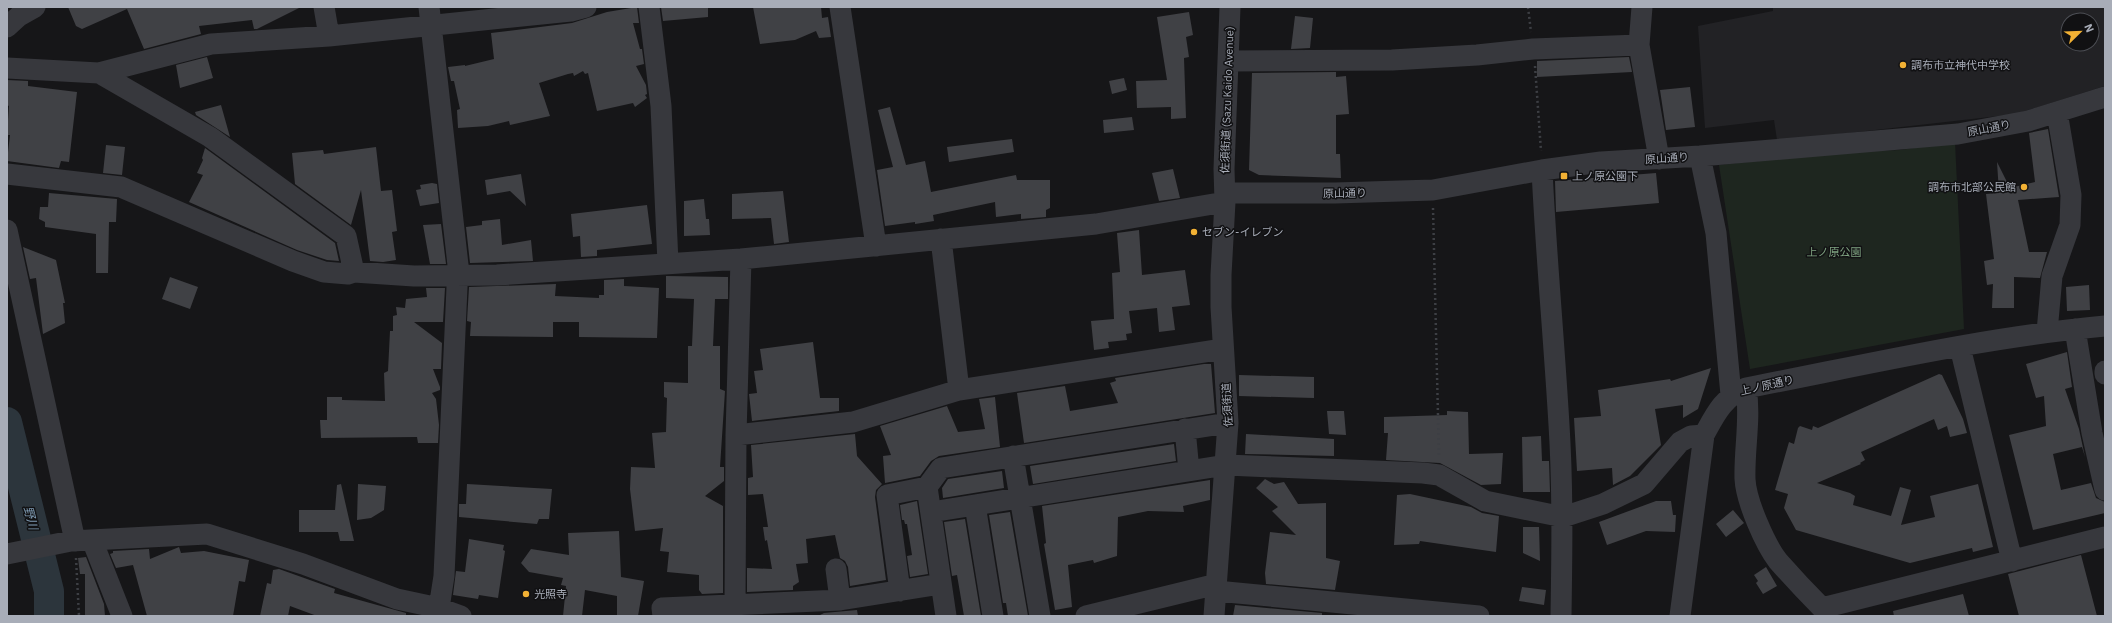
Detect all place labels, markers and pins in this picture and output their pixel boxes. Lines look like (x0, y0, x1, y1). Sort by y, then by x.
place label: 調布市立神代中学校 (1911, 58, 2010, 72)
marker: 調布市立神代中学校 (1898, 60, 1908, 70)
place label: 上ノ原公園下 (1572, 169, 1638, 183)
marker: 上ノ原公園下 (1559, 171, 1569, 181)
place label: 調布市北部公民館 (1928, 180, 2016, 194)
marker: 調布市北部公民館 (2019, 182, 2029, 192)
place label: セブン-イレブン (1202, 225, 1283, 239)
marker: セブン-イレブン (1189, 227, 1199, 237)
place label: 光照寺 (534, 587, 567, 601)
marker: 光照寺 (521, 589, 531, 599)

